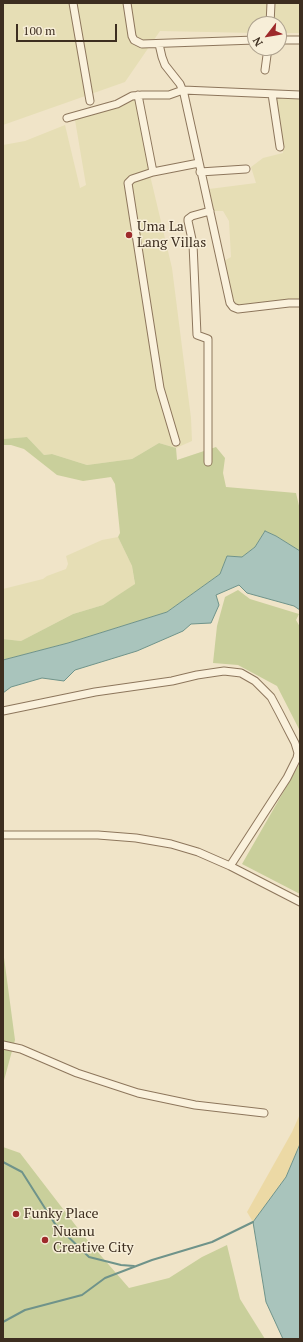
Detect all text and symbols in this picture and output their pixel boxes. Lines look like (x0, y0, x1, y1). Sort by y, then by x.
scale bar (18, 16, 119, 42)
north arrow (247, 16, 287, 56)
text: 100 m (23, 23, 55, 38)
text: N (249, 34, 266, 49)
place label: Uma La Lang Villas (137, 219, 206, 252)
marker: Uma La Lang Villas (124, 230, 134, 240)
place label: Funky Place (24, 1206, 99, 1222)
marker: Funky Place (11, 1209, 21, 1219)
place label: Nuanu Creative City (53, 1224, 134, 1256)
marker: Nuanu Creative City (40, 1235, 50, 1245)

